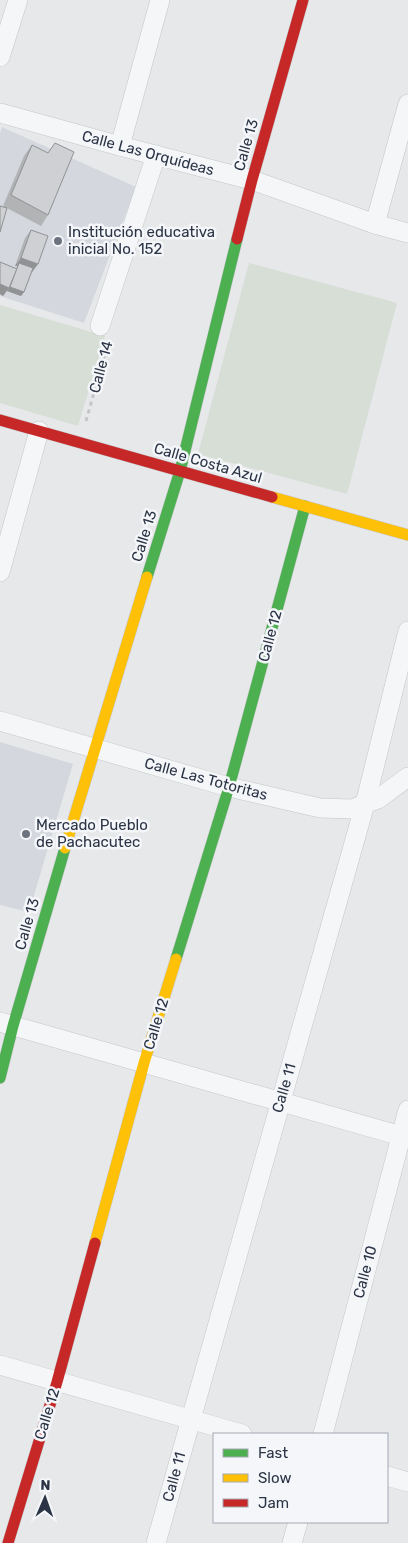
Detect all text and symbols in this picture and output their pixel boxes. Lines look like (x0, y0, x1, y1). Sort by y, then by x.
street label: Calle 13 (230, 117, 262, 173)
street label: Calle Las Orquídeas (80, 127, 216, 179)
place label: Institución educativa inicial No. 152 (68, 223, 215, 258)
marker: Institución educativa inicial No. 152 (52, 235, 64, 247)
street label: Calle 14 (85, 339, 117, 395)
street label: Calle Costa Azul (152, 439, 264, 487)
street label: Calle 13 (128, 508, 160, 564)
street label: Calle 12 (254, 608, 286, 664)
street label: Calle Las Totoritas (142, 754, 270, 804)
place label: Mercado Pueblo de Pachacutec (36, 816, 148, 851)
marker: Mercado Pueblo de Pachacutec (20, 828, 32, 840)
street label: Calle 13 (11, 896, 43, 952)
street label: Calle 12 (140, 996, 172, 1052)
street label: Calle 11 (268, 1061, 300, 1115)
street label: Calle 10 (349, 1244, 381, 1300)
street label: Calle 12 (31, 1386, 63, 1442)
legend (213, 1433, 388, 1523)
text: Fast (258, 1444, 288, 1462)
street label: Calle 11 (159, 1450, 189, 1504)
text: Slow (258, 1469, 291, 1487)
north arrow (20, 1473, 70, 1523)
text: N (40, 1477, 51, 1494)
text: Jam (258, 1494, 289, 1512)

